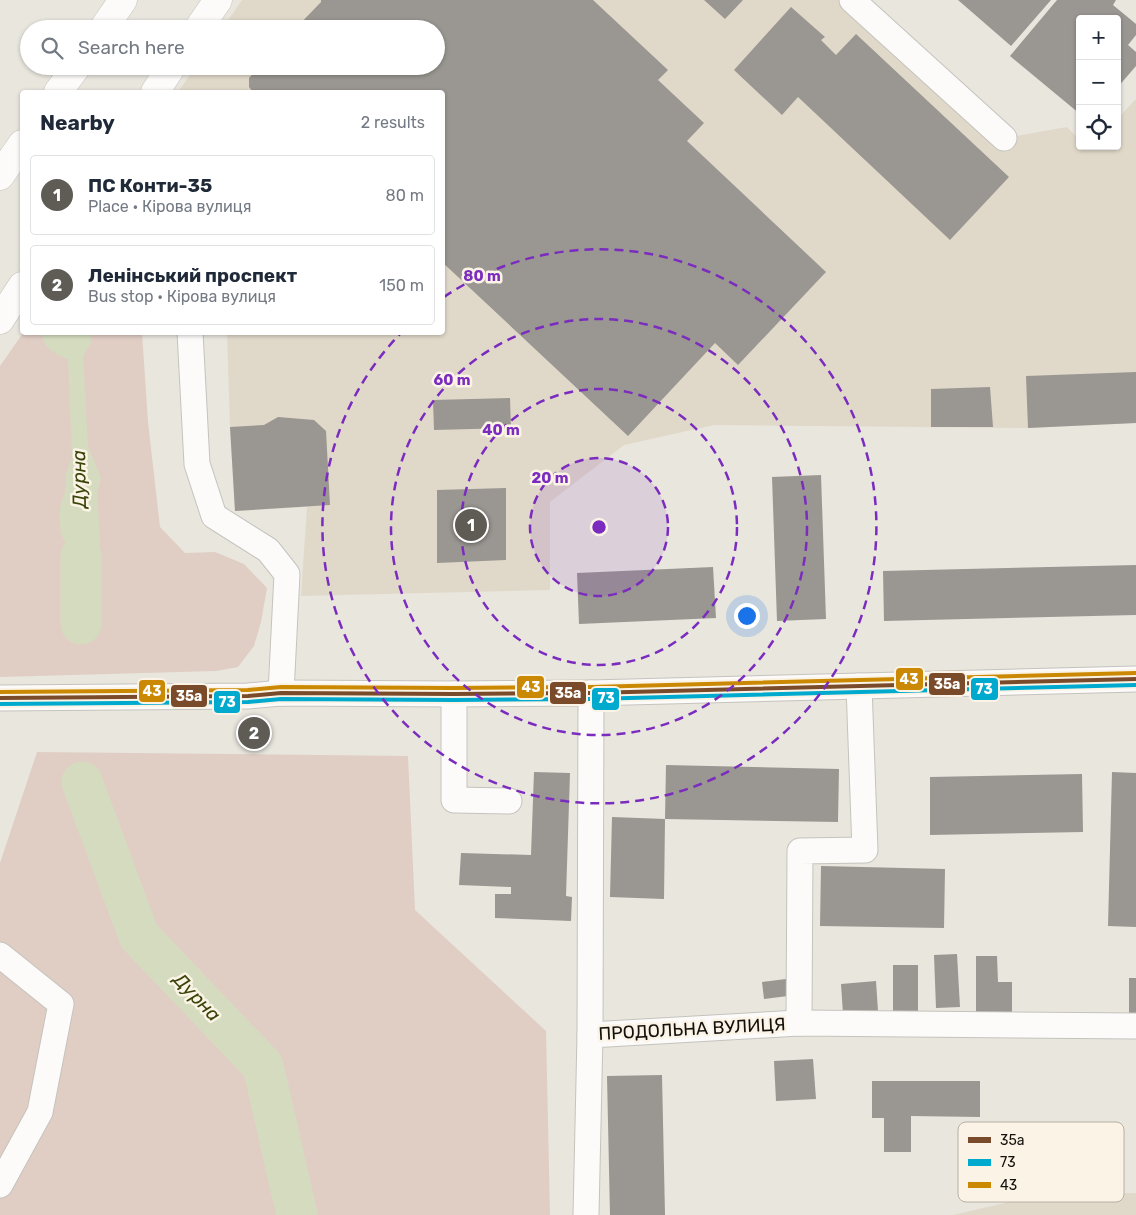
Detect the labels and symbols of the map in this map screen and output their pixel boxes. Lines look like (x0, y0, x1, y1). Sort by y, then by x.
text: 80 m (463, 267, 501, 285)
text: 60 m (434, 371, 470, 389)
text: 40 m (482, 421, 520, 439)
water label: Дурна (67, 450, 91, 510)
text: 20 m (532, 469, 568, 487)
pin: 1 (455, 506, 487, 544)
centre of rings (590, 518, 608, 536)
your location (734, 603, 760, 629)
line badge: 43 (895, 667, 924, 691)
text: 43 (900, 671, 918, 688)
line badge: 35а (928, 672, 966, 696)
line badge: 43 (516, 675, 545, 699)
text: 35а (934, 676, 960, 693)
line badge: 73 (970, 677, 999, 701)
line badge: 43 (138, 679, 166, 703)
text: 43 (522, 679, 540, 696)
line badge: 35а (549, 681, 587, 705)
text: 73 (975, 681, 993, 698)
text: 43 (143, 683, 161, 700)
line badge: 35а (170, 684, 208, 708)
text: 35а (555, 685, 581, 702)
line badge: 73 (591, 687, 620, 711)
text: 35а (176, 688, 202, 705)
line badge: 73 (213, 690, 241, 714)
text: 73 (597, 690, 615, 707)
text: 73 (218, 694, 236, 711)
pin: 2 (238, 714, 270, 752)
water label: Дурна (167, 967, 225, 1026)
street label: ПРОДОЛЬНА ВУЛИЦЯ (598, 1013, 786, 1045)
legend (958, 1122, 1124, 1202)
text: 35а (1000, 1132, 1024, 1149)
text: 73 (1000, 1154, 1016, 1171)
text: 43 (1000, 1177, 1017, 1194)

